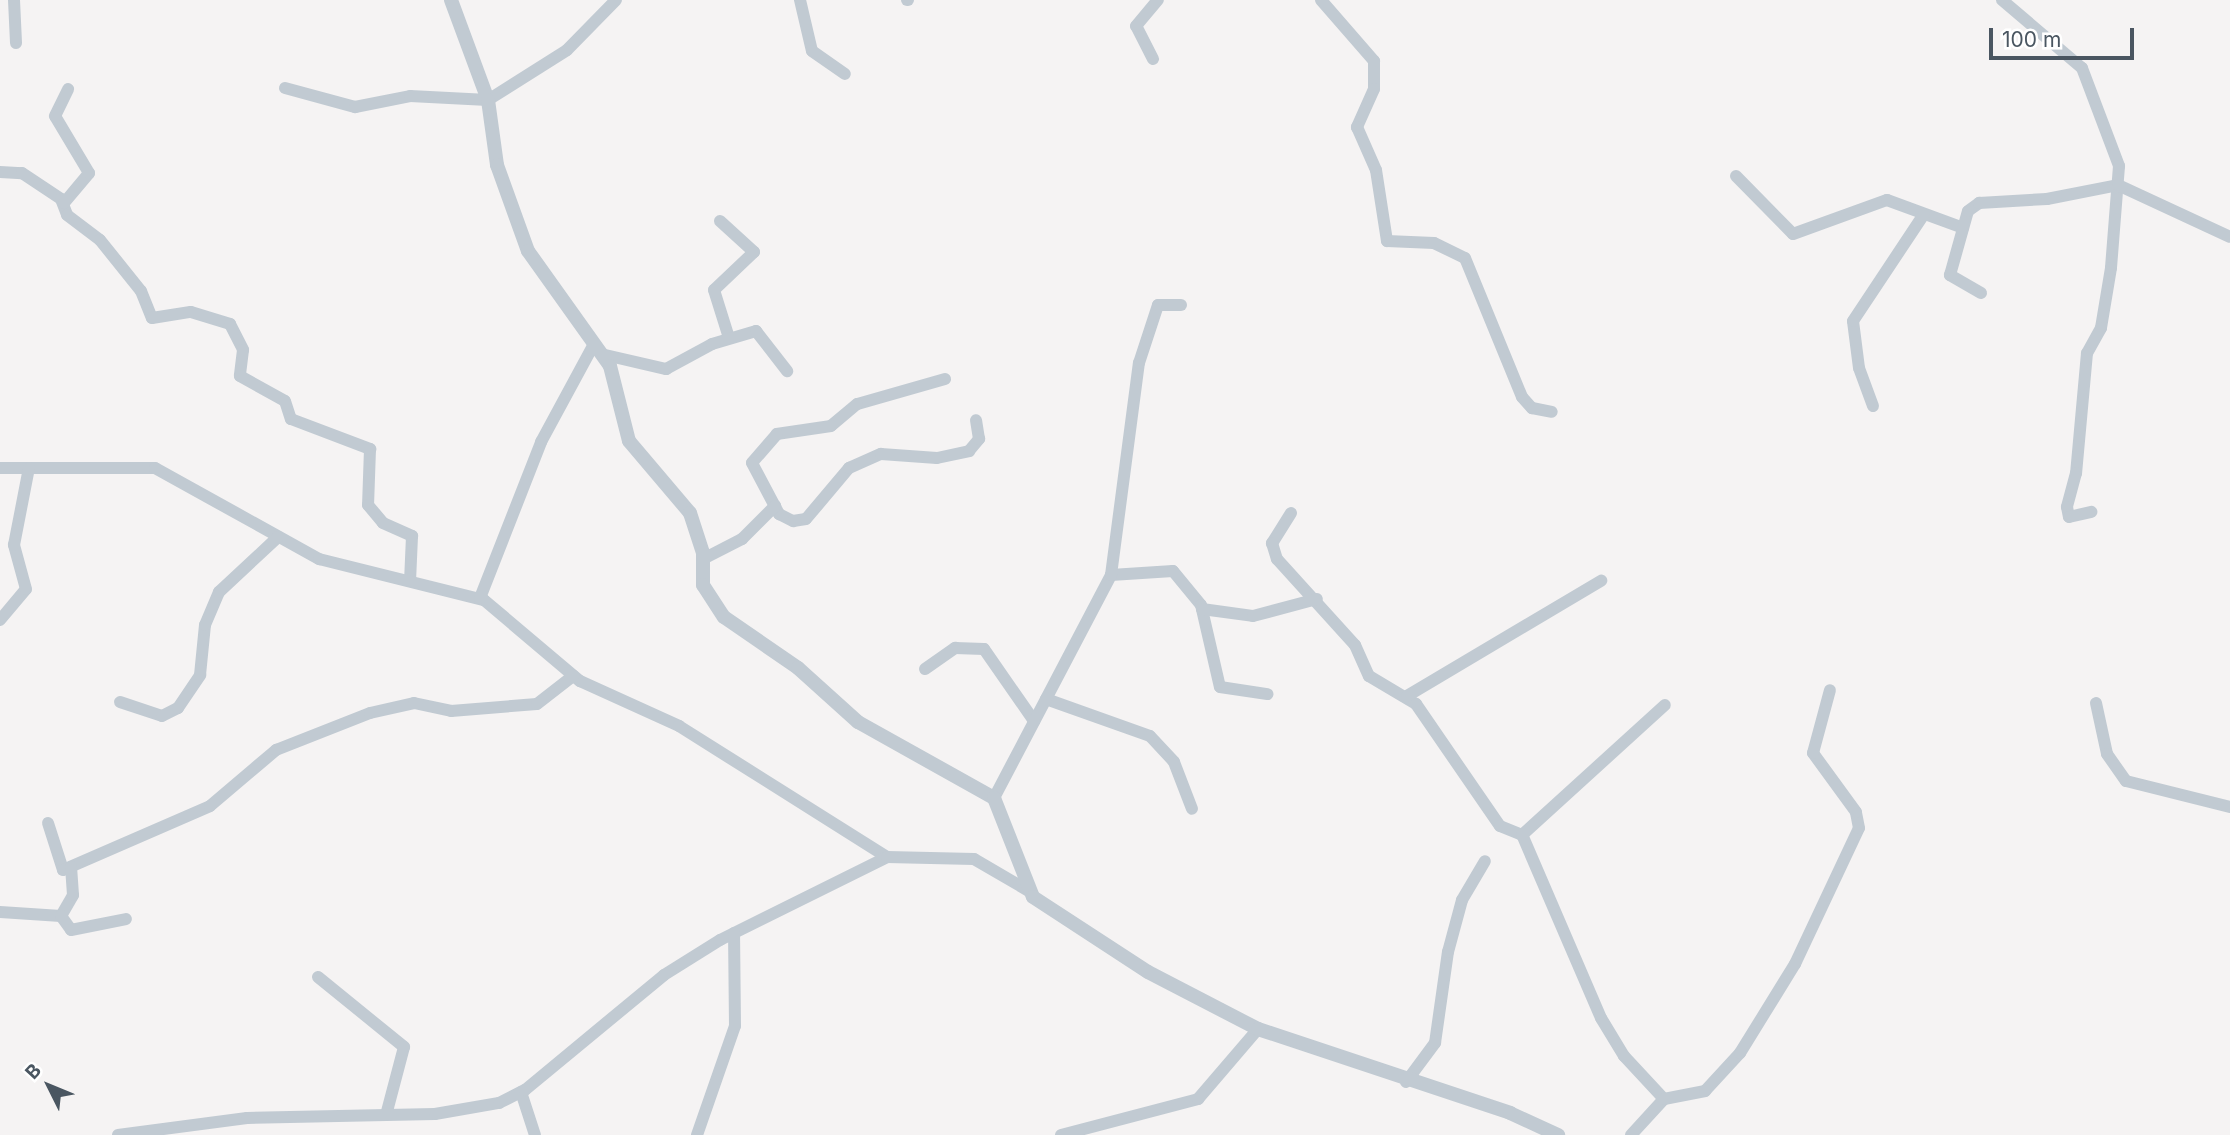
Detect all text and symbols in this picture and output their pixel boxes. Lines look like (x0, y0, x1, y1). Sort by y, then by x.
scale bar (1992, 14, 2137, 58)
text: 100 m (2002, 27, 2061, 52)
north arrow (14, 1051, 84, 1121)
text: B (21, 1059, 46, 1084)

